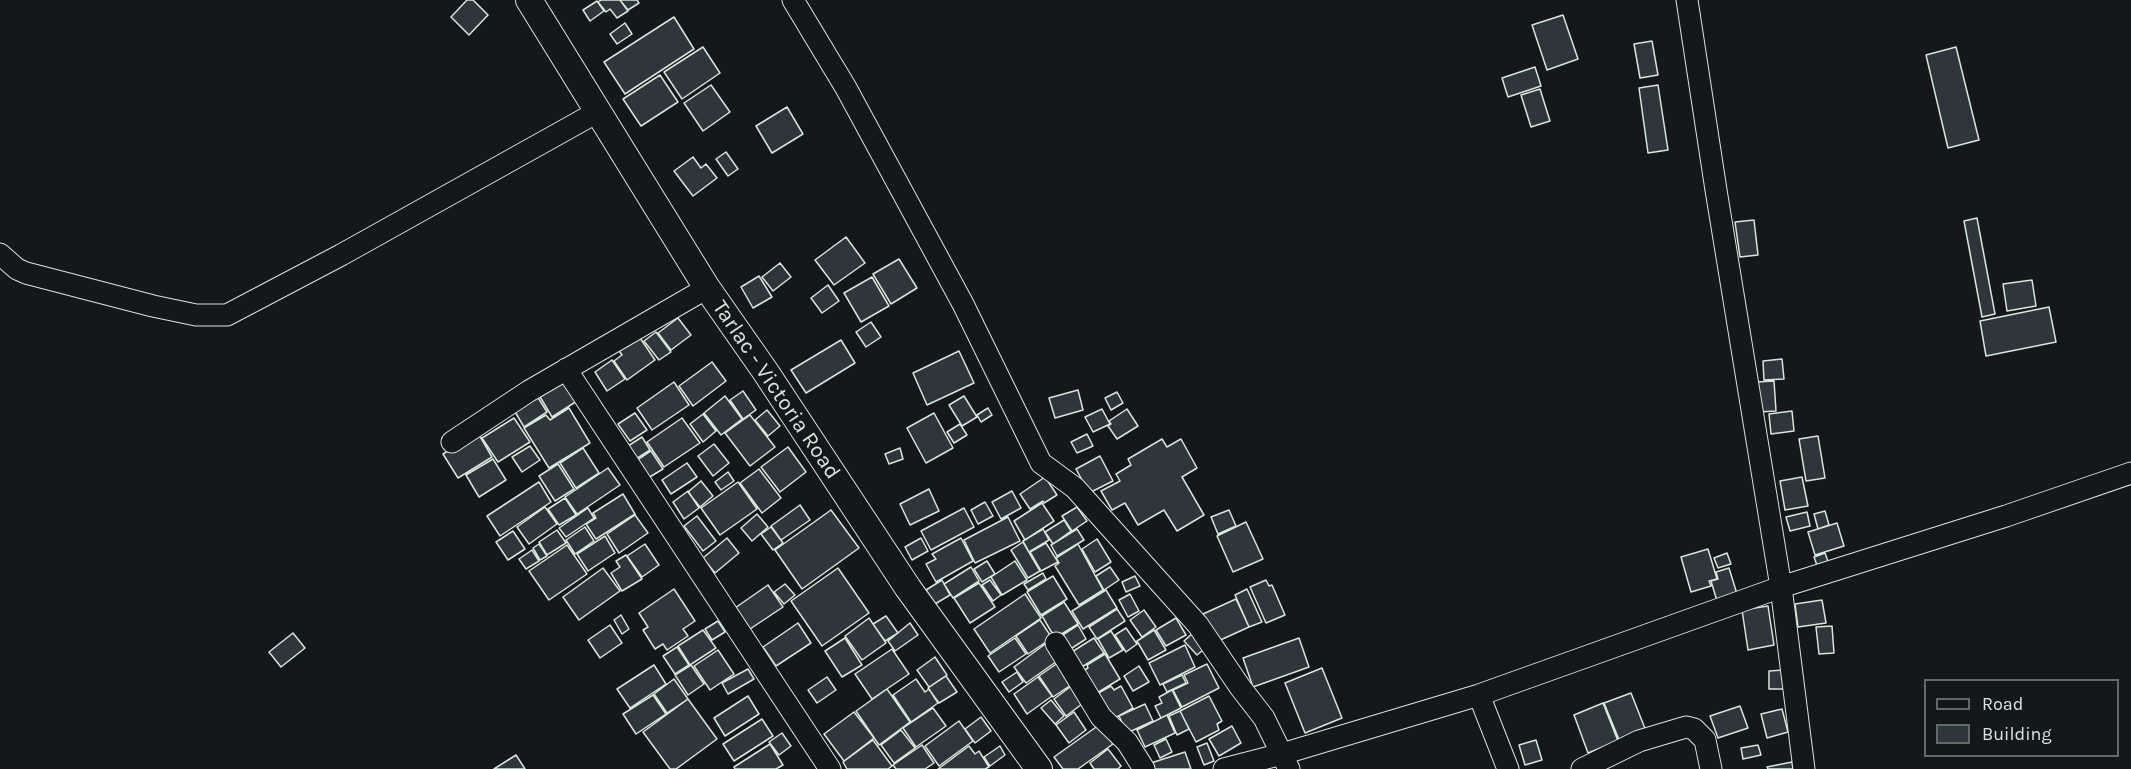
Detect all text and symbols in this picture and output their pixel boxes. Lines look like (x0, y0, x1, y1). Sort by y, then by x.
street label: Tarlac - Victoria Road (706, 296, 846, 484)
legend (1924, 679, 2119, 757)
text: Road (1982, 693, 2023, 715)
text: Building (1982, 723, 2052, 745)

